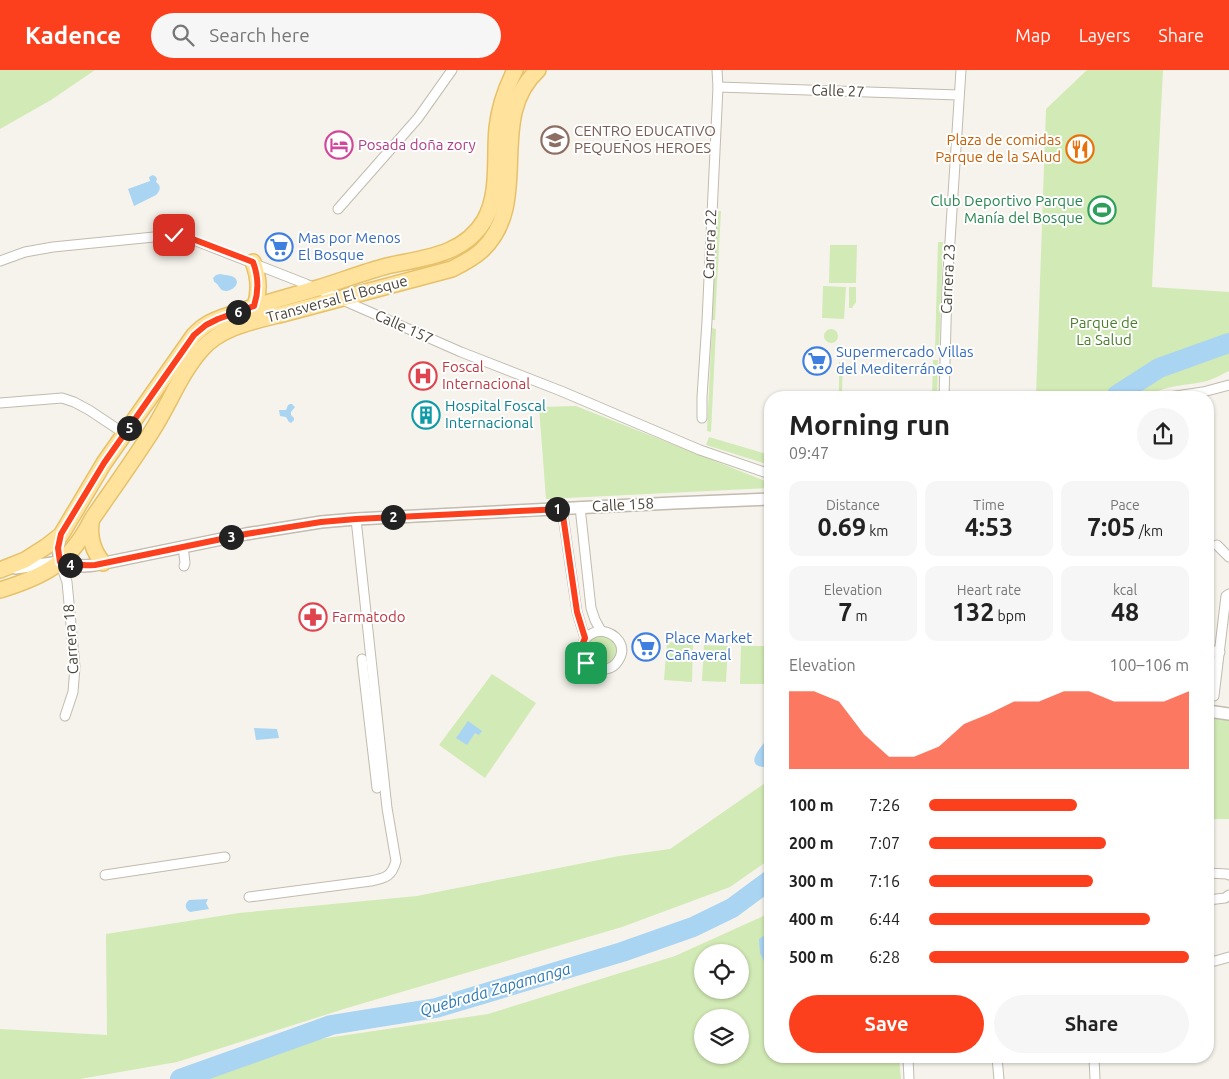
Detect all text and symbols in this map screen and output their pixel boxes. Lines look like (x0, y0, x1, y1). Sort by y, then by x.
search box (151, 13, 501, 58)
icon: search (169, 21, 197, 49)
text: Kadence (25, 22, 121, 49)
text: Search here (209, 24, 310, 46)
text: Map (1015, 25, 1051, 45)
text: Layers (1079, 25, 1130, 45)
text: Share (1158, 25, 1204, 45)
street label: Calle 27 (811, 81, 865, 100)
place label: CENTRO EDUCATIVO PEQUEÑOS HEROES (574, 122, 716, 156)
school or university icon: CENTRO EDUCATIVO PEQUEÑOS HEROES (540, 125, 570, 155)
hotel icon: Posada doña zory (324, 130, 354, 160)
place label: Plaza de comidas Parque de la SAlud (935, 131, 1061, 165)
restaurant icon: Plaza de comidas Parque de la SAlud (1065, 134, 1095, 164)
place label: Posada doña zory (358, 136, 476, 153)
place label: Club Deportivo Parque Manía del Bosque (930, 192, 1083, 226)
sports icon: Club Deportivo Parque Manía del Bosque (1087, 195, 1117, 225)
street label: Carrera 22 (700, 209, 719, 279)
pin (153, 214, 195, 256)
icon: check (160, 221, 188, 249)
place label: Mas por Menos El Bosque (298, 229, 401, 263)
supermarket icon: Mas por Menos El Bosque (264, 232, 294, 262)
street label: Carrera 23 (937, 243, 958, 315)
street label: Transversal El Bosque (264, 271, 409, 326)
pin: 6 (226, 300, 250, 324)
text: 6 (235, 304, 242, 320)
street label: Calle 157 (372, 306, 436, 347)
park label: Parque de La Salud (1070, 314, 1138, 348)
place label: Supermercado Villas del Mediterráneo (836, 343, 973, 377)
supermarket icon: Supermercado Villas del Mediterráneo (802, 346, 832, 376)
place label: Foscal Internacional (442, 358, 530, 392)
hospital icon: Foscal Internacional (408, 361, 438, 391)
place label: Hospital Foscal Internacional (445, 397, 546, 431)
building icon: Hospital Foscal Internacional (411, 400, 441, 430)
button: share (1137, 408, 1189, 460)
text: Morning run (789, 409, 950, 440)
pin: 5 (116, 416, 142, 440)
text: 5 (126, 420, 133, 436)
text: 09:47 (789, 444, 829, 462)
street label: Calle 158 (592, 494, 654, 515)
pin: 1 (544, 496, 570, 522)
text: Distance (826, 497, 880, 513)
text: Time (973, 497, 1005, 513)
text: Pace (1110, 497, 1140, 513)
text: 1 (554, 501, 561, 517)
pin: 2 (380, 504, 406, 530)
text: 2 (390, 509, 397, 525)
text: 0.69 (818, 513, 866, 541)
text: 4:53 (965, 513, 1013, 541)
text: 7:05 (1087, 513, 1135, 541)
text: km (866, 523, 888, 539)
text: /km (1135, 523, 1163, 539)
pin: 3 (218, 524, 244, 550)
text: 3 (228, 529, 235, 545)
pin: 4 (58, 552, 82, 578)
text: 4 (67, 557, 74, 573)
text: Elevation (824, 582, 882, 598)
text: Heart rate (957, 582, 1021, 598)
text: kcal (1113, 582, 1137, 598)
text: 7 (838, 598, 852, 626)
text: 132 (952, 598, 994, 626)
text: 48 (1111, 598, 1139, 626)
pharmacy icon: Farmatodo (298, 602, 328, 632)
street label: Carrera 18 (60, 603, 81, 675)
place label: Farmatodo (332, 608, 406, 625)
text: m (852, 608, 868, 624)
text: bpm (994, 608, 1026, 624)
place label: Place Market Cañaveral (665, 629, 752, 663)
supermarket icon: Place Market Cañaveral (631, 632, 661, 662)
pin (565, 642, 607, 684)
icon: arrive (572, 649, 600, 677)
text: Elevation (789, 656, 856, 674)
text: 100–106 m (1109, 656, 1189, 674)
text: 100 m (789, 796, 834, 814)
text: 7:26 (869, 796, 900, 814)
text: 200 m (789, 834, 834, 852)
text: 7:07 (869, 834, 900, 852)
text: 300 m (789, 872, 834, 890)
text: 7:16 (869, 872, 900, 890)
text: 400 m (789, 910, 834, 928)
text: 6:44 (869, 910, 900, 928)
map controls (694, 944, 749, 1064)
button: locate (694, 944, 749, 999)
text: 500 m (789, 948, 834, 966)
text: 6:28 (869, 948, 900, 966)
water label: Quebrada Zapamanga (418, 959, 573, 1020)
button: Save (789, 995, 984, 1053)
button: Share (994, 995, 1189, 1053)
button: layers (694, 1009, 749, 1064)

